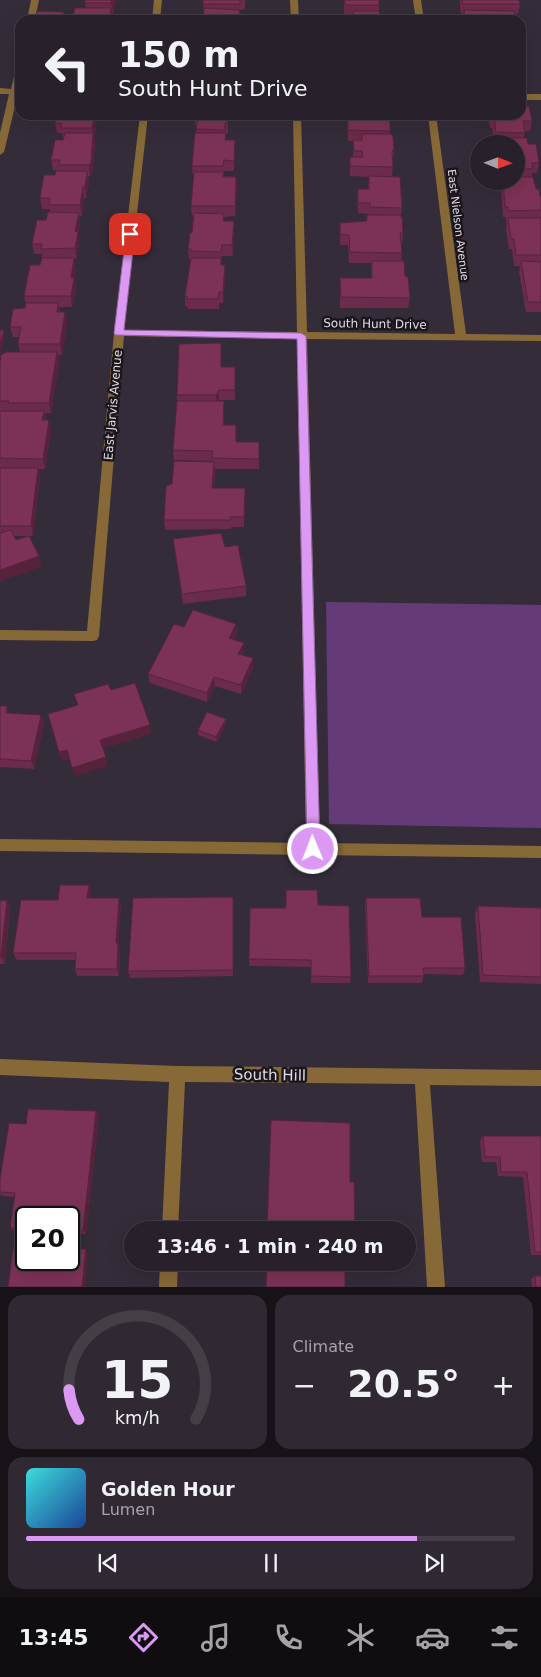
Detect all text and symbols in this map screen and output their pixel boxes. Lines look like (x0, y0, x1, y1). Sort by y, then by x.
icon: left (35, 35, 100, 100)
text: 150 m (118, 35, 240, 75)
text: South Hunt Drive (118, 76, 308, 101)
north arrow (470, 135, 525, 190)
map controls (470, 135, 525, 190)
street label: East Nielson Avenue (445, 169, 471, 282)
pin (109, 213, 151, 255)
icon: arrive (116, 220, 144, 248)
street label: South Hunt Drive (323, 316, 427, 332)
street label: East Jarvis Avenue (101, 349, 125, 461)
position arrow (286, 822, 338, 874)
street label: South Hill (234, 1065, 306, 1085)
speed limit sign: 20 (15, 1206, 80, 1271)
text: 13:46 · 1 min · 240 m (156, 1235, 384, 1257)
text: Climate (293, 1337, 354, 1356)
text: 15 (101, 1350, 173, 1410)
text: 20.5° (347, 1362, 460, 1406)
text: − (293, 1369, 316, 1402)
text: + (492, 1369, 515, 1402)
text: km/h (115, 1407, 160, 1428)
text: Golden Hour (101, 1478, 235, 1500)
text: Lumen (101, 1500, 155, 1519)
icon: previous (94, 1549, 122, 1577)
icon: pause (257, 1549, 285, 1577)
icon: next (420, 1549, 448, 1577)
icon: directions (126, 1620, 161, 1655)
icon: music (198, 1620, 233, 1655)
icon: phone (271, 1620, 306, 1655)
icon: climate (343, 1620, 378, 1655)
icon: car (415, 1620, 450, 1655)
icon: filters (487, 1620, 522, 1655)
text: 13:45 (19, 1625, 89, 1650)

